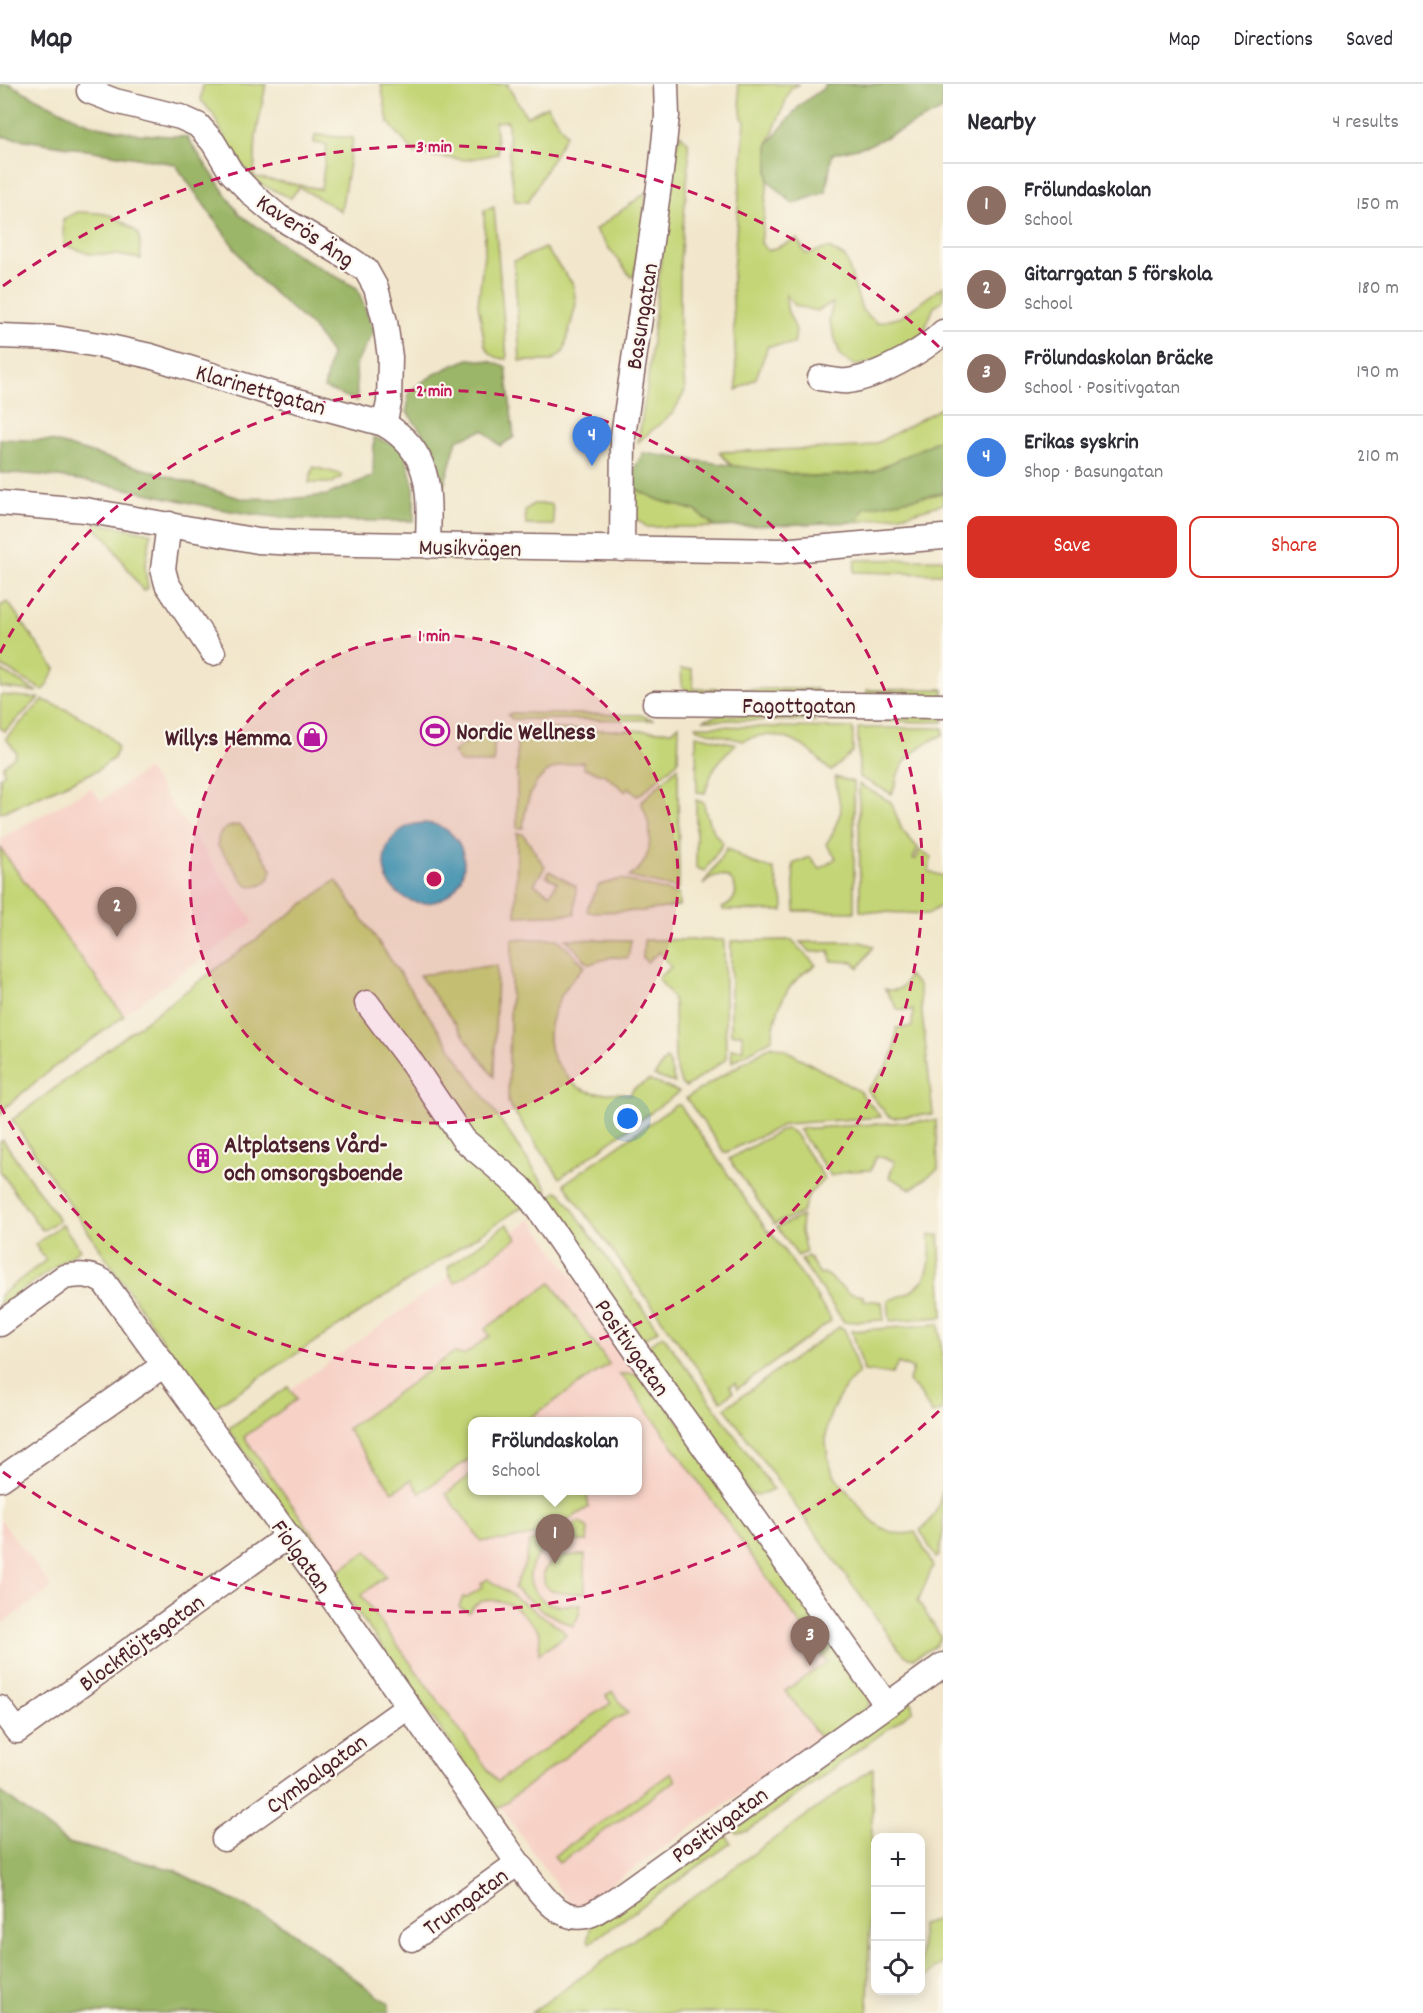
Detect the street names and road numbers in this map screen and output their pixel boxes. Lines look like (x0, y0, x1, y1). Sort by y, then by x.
street label: Kaverös Äng (248, 187, 360, 278)
street label: Basungatan (619, 261, 669, 372)
street label: Klarinettgatan (191, 357, 329, 427)
street label: Musikvägen (418, 532, 522, 568)
street label: Fagottgatan (742, 691, 856, 725)
street label: Positivgatan (584, 1293, 677, 1404)
street label: Fiolgatan (261, 1514, 338, 1602)
street label: Blockflöjtsgatan (73, 1587, 213, 1702)
street label: Cymbalgatan (260, 1727, 376, 1824)
street label: Positivgatan (665, 1780, 776, 1873)
street label: Trumgatan (417, 1861, 517, 1946)

